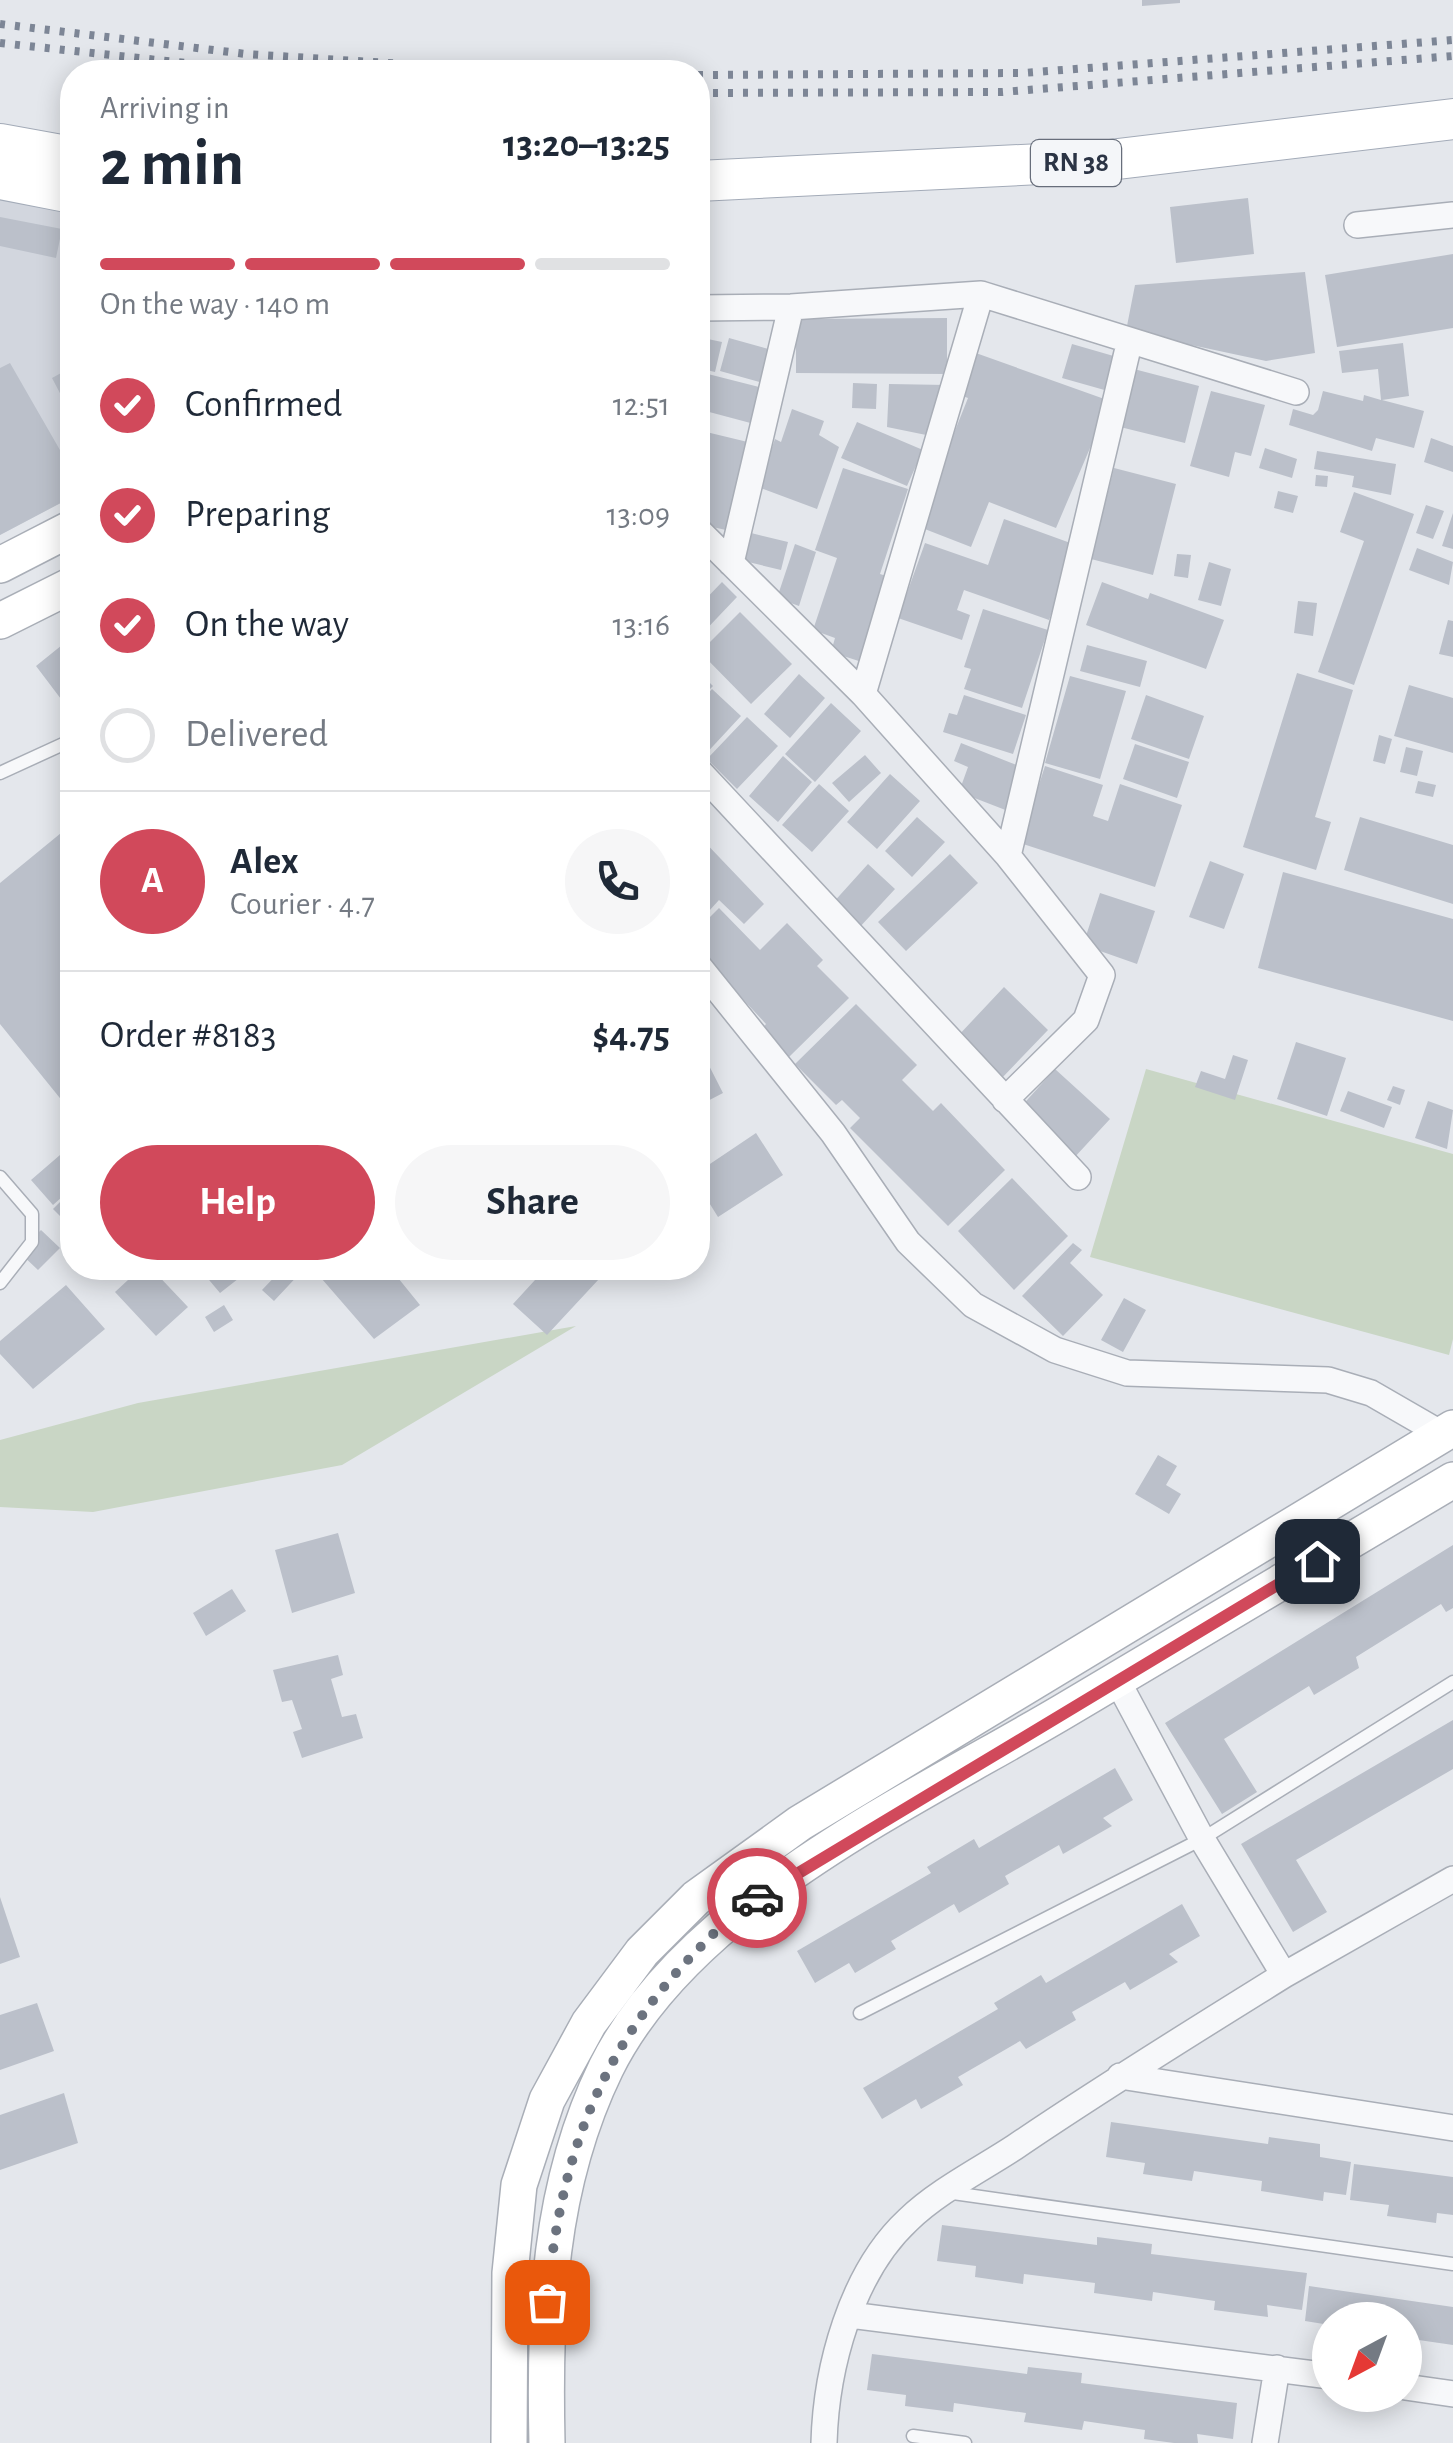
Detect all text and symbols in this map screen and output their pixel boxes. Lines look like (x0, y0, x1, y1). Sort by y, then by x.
text: Arriving in (100, 92, 229, 124)
text: 13:20–13:25 (503, 126, 670, 164)
text: 2 min (100, 132, 244, 197)
road number: RN 38 (1031, 140, 1121, 186)
text: On the way · 140 m (100, 288, 330, 320)
icon: check (100, 378, 155, 433)
text: Confirmed (185, 386, 342, 424)
text: 12:51 (613, 389, 670, 421)
icon: check (100, 488, 155, 543)
text: Preparing (185, 496, 330, 534)
text: 13:09 (607, 499, 670, 531)
icon: check (100, 598, 155, 653)
text: On the way (185, 606, 349, 644)
text: 13:16 (612, 609, 670, 641)
text: Delivered (185, 716, 328, 754)
button: phone (565, 829, 670, 934)
text: Alex (230, 843, 299, 881)
text: A (141, 862, 164, 900)
text: Courier · 4.7 (230, 888, 375, 920)
text: Order #8183 (100, 1017, 276, 1055)
text: $4.75 (592, 1017, 670, 1055)
button: Help (100, 1145, 375, 1260)
button: Share (395, 1145, 670, 1260)
pin (1275, 1519, 1360, 1604)
icon: home (1290, 1534, 1345, 1589)
courier (707, 1848, 807, 1948)
icon: car (730, 1871, 785, 1926)
pin (505, 2260, 590, 2345)
icon: bag (520, 2275, 575, 2330)
north arrow (1312, 2302, 1422, 2412)
map controls (1312, 2302, 1422, 2412)

